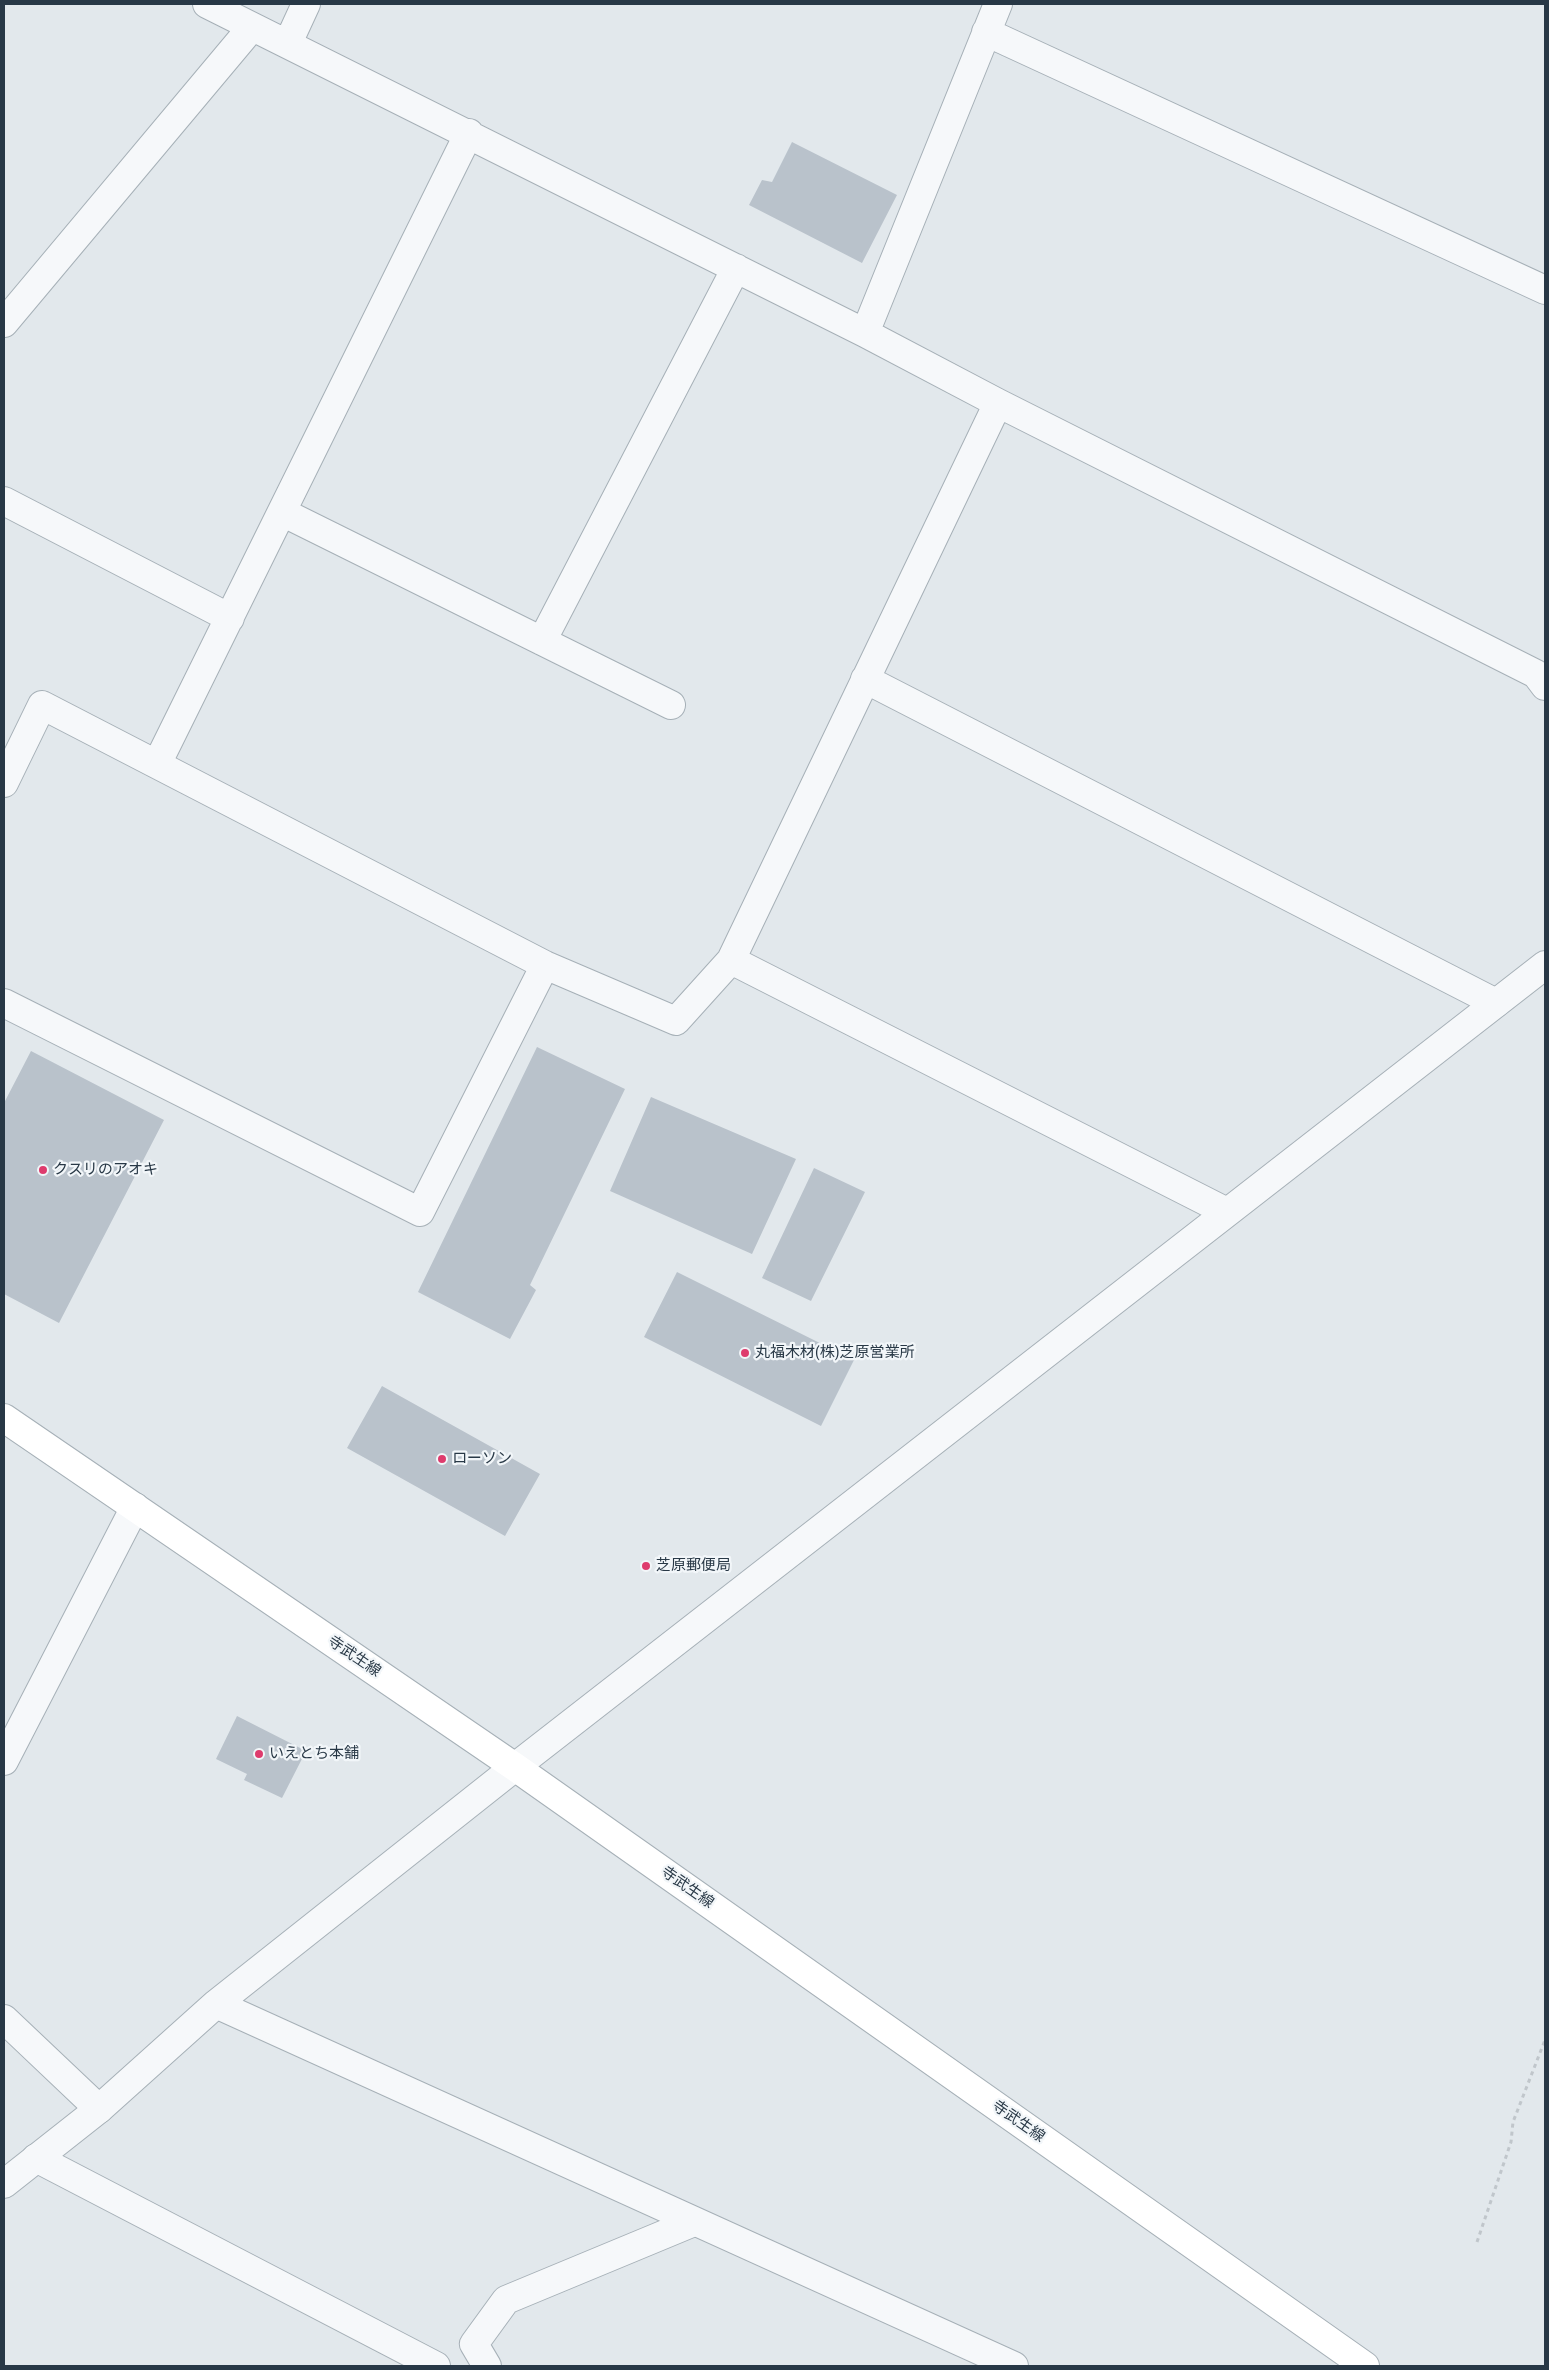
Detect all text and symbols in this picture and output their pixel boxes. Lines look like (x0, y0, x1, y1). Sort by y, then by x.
place label: クスリのアオキ (53, 1161, 158, 1179)
marker: クスリのアオキ (37, 1164, 49, 1176)
place label: 丸福木材(株)芝原営業所 (755, 1344, 914, 1362)
marker: 丸福木材(株)芝原営業所 (739, 1347, 751, 1359)
place label: ローソン (452, 1450, 512, 1468)
marker: ローソン (436, 1453, 448, 1465)
place label: 芝原郵便局 (656, 1557, 731, 1575)
marker: 芝原郵便局 (640, 1560, 652, 1572)
street label: 寺武生線 (324, 1633, 384, 1681)
place label: いえとち本舗 (269, 1745, 359, 1763)
marker: いえとち本舗 (253, 1748, 265, 1760)
street label: 寺武生線 (657, 1863, 717, 1913)
street label: 寺武生線 (988, 2097, 1048, 2147)

